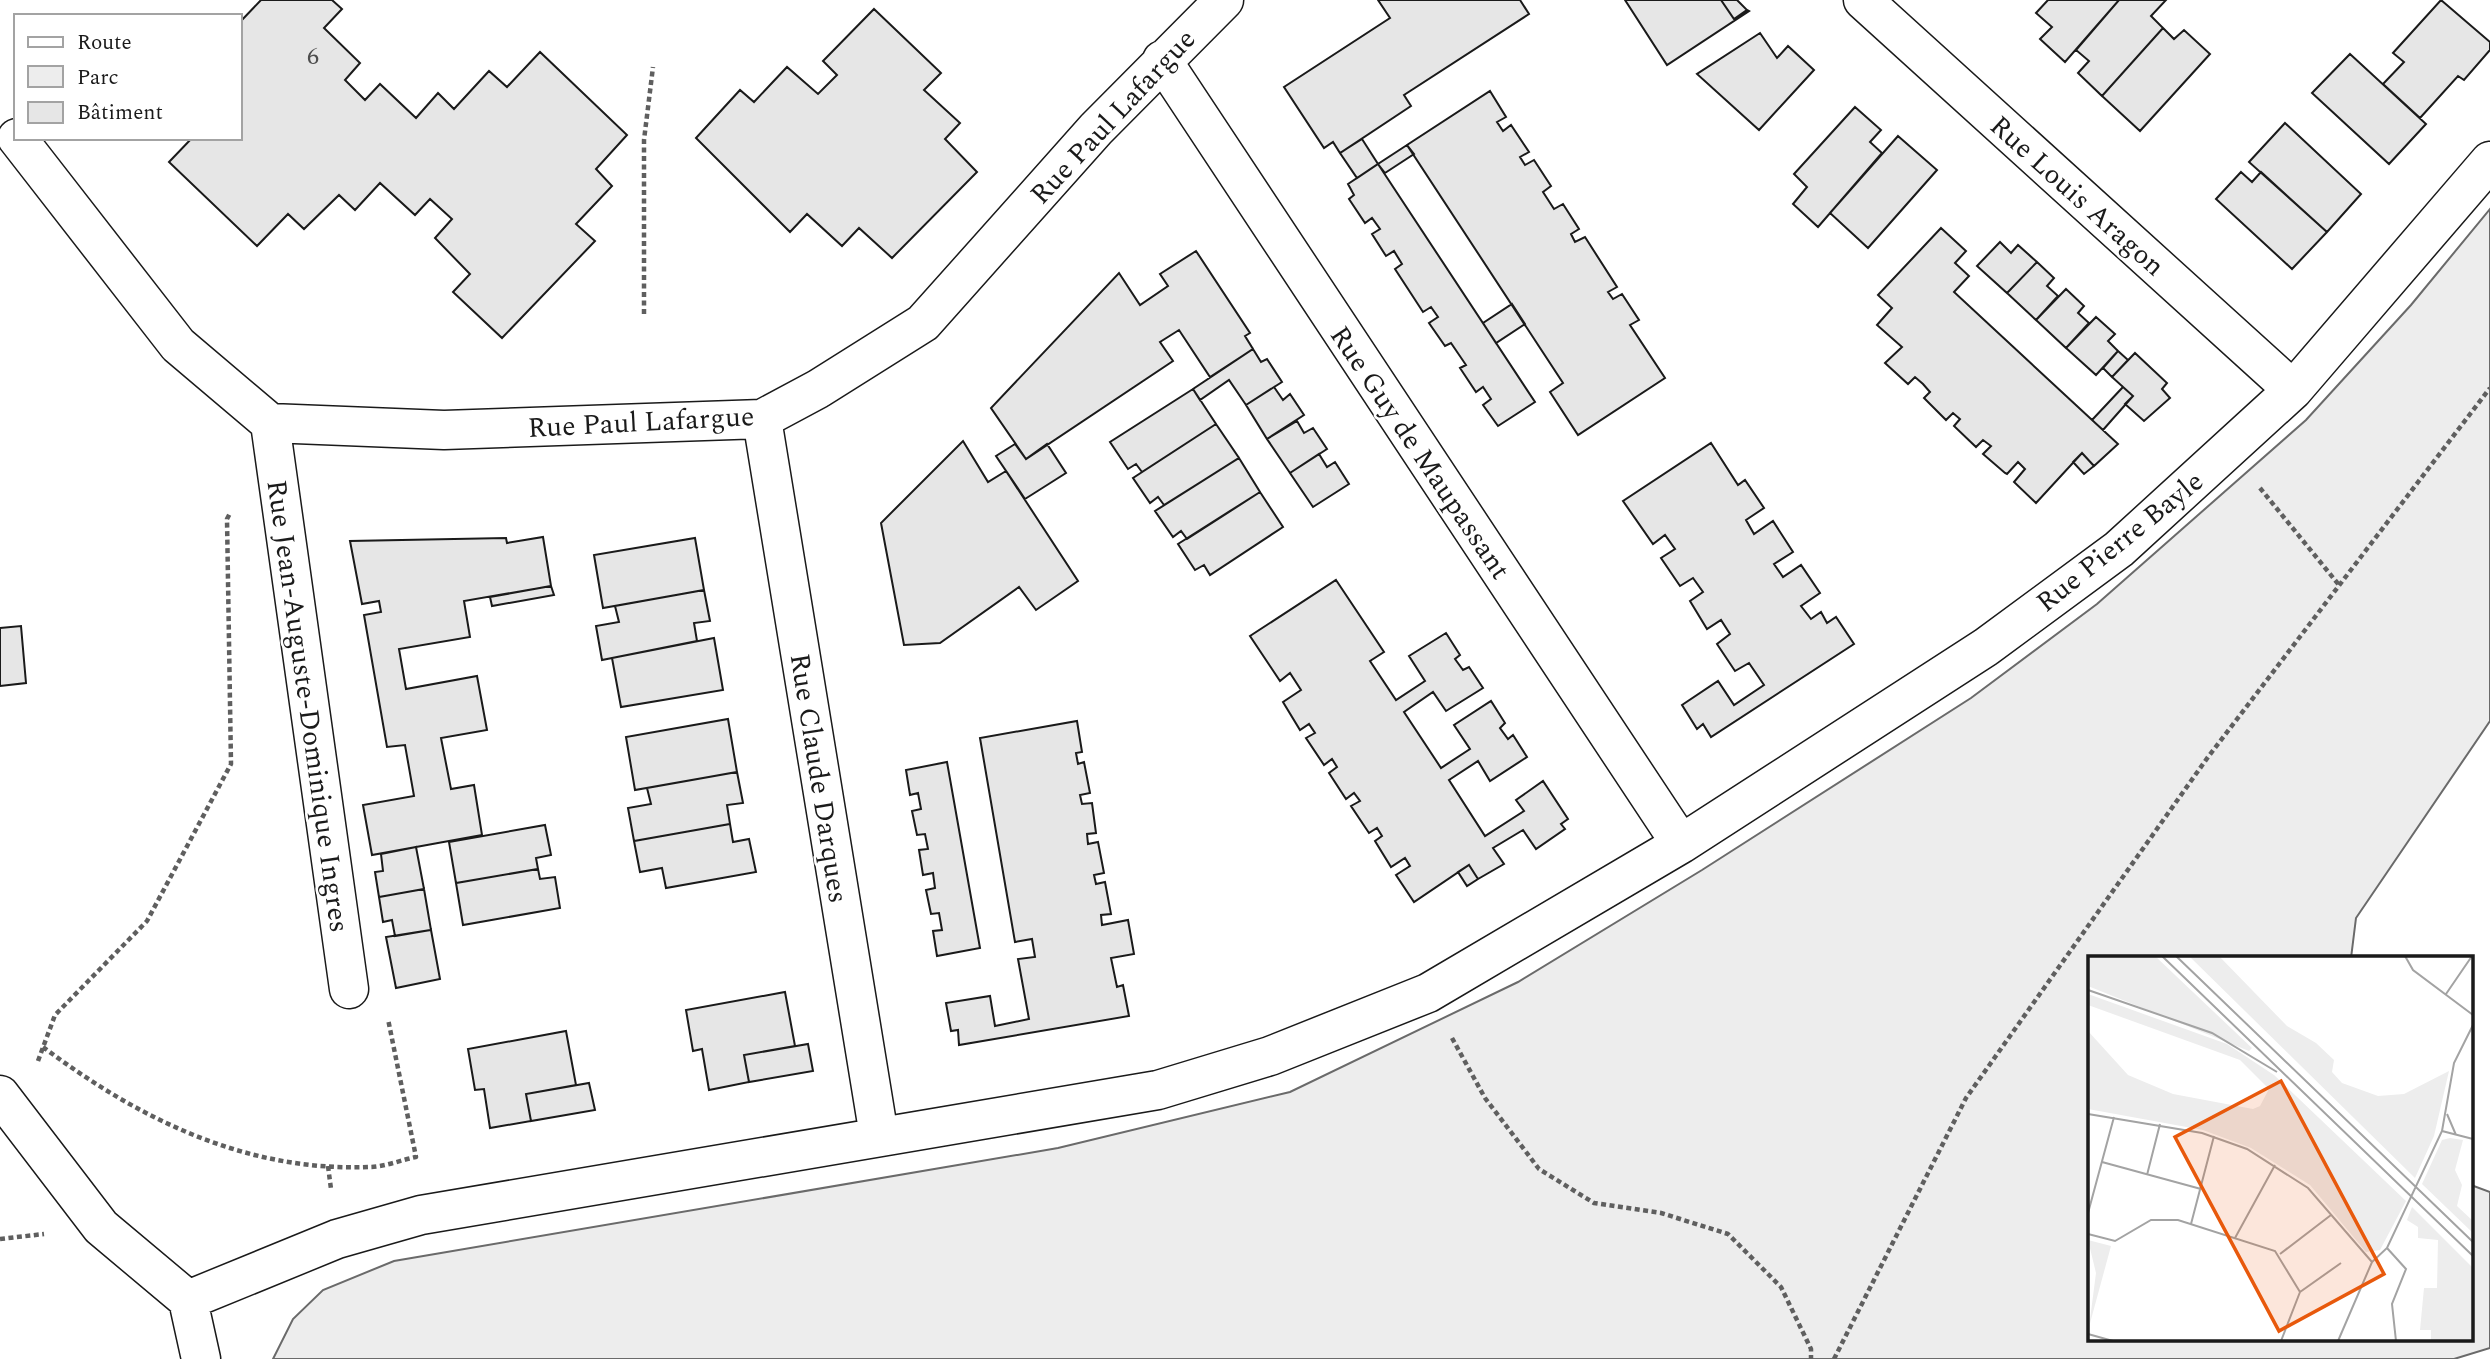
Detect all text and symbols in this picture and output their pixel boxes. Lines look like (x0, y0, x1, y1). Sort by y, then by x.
legend (14, 14, 242, 140)
street label: Rue Paul Lafargue (1020, 19, 1206, 215)
text: Route (77, 27, 132, 59)
house number: 6 (307, 39, 319, 75)
text: Parc (77, 62, 119, 94)
text: Bâtiment (77, 97, 163, 129)
street label: Rue Louis Aragon (1980, 105, 2174, 287)
street label: Rue Guy de Maupassant (1318, 317, 1521, 589)
street label: Rue Paul Lafargue (527, 395, 755, 450)
street label: Rue Pierre Bayle (2027, 461, 2213, 623)
street label: Rue Jean-Auguste-Dominique Ingres (254, 477, 361, 935)
street label: Rue Claude Darques (778, 650, 859, 906)
inset map (2088, 956, 2472, 1342)

